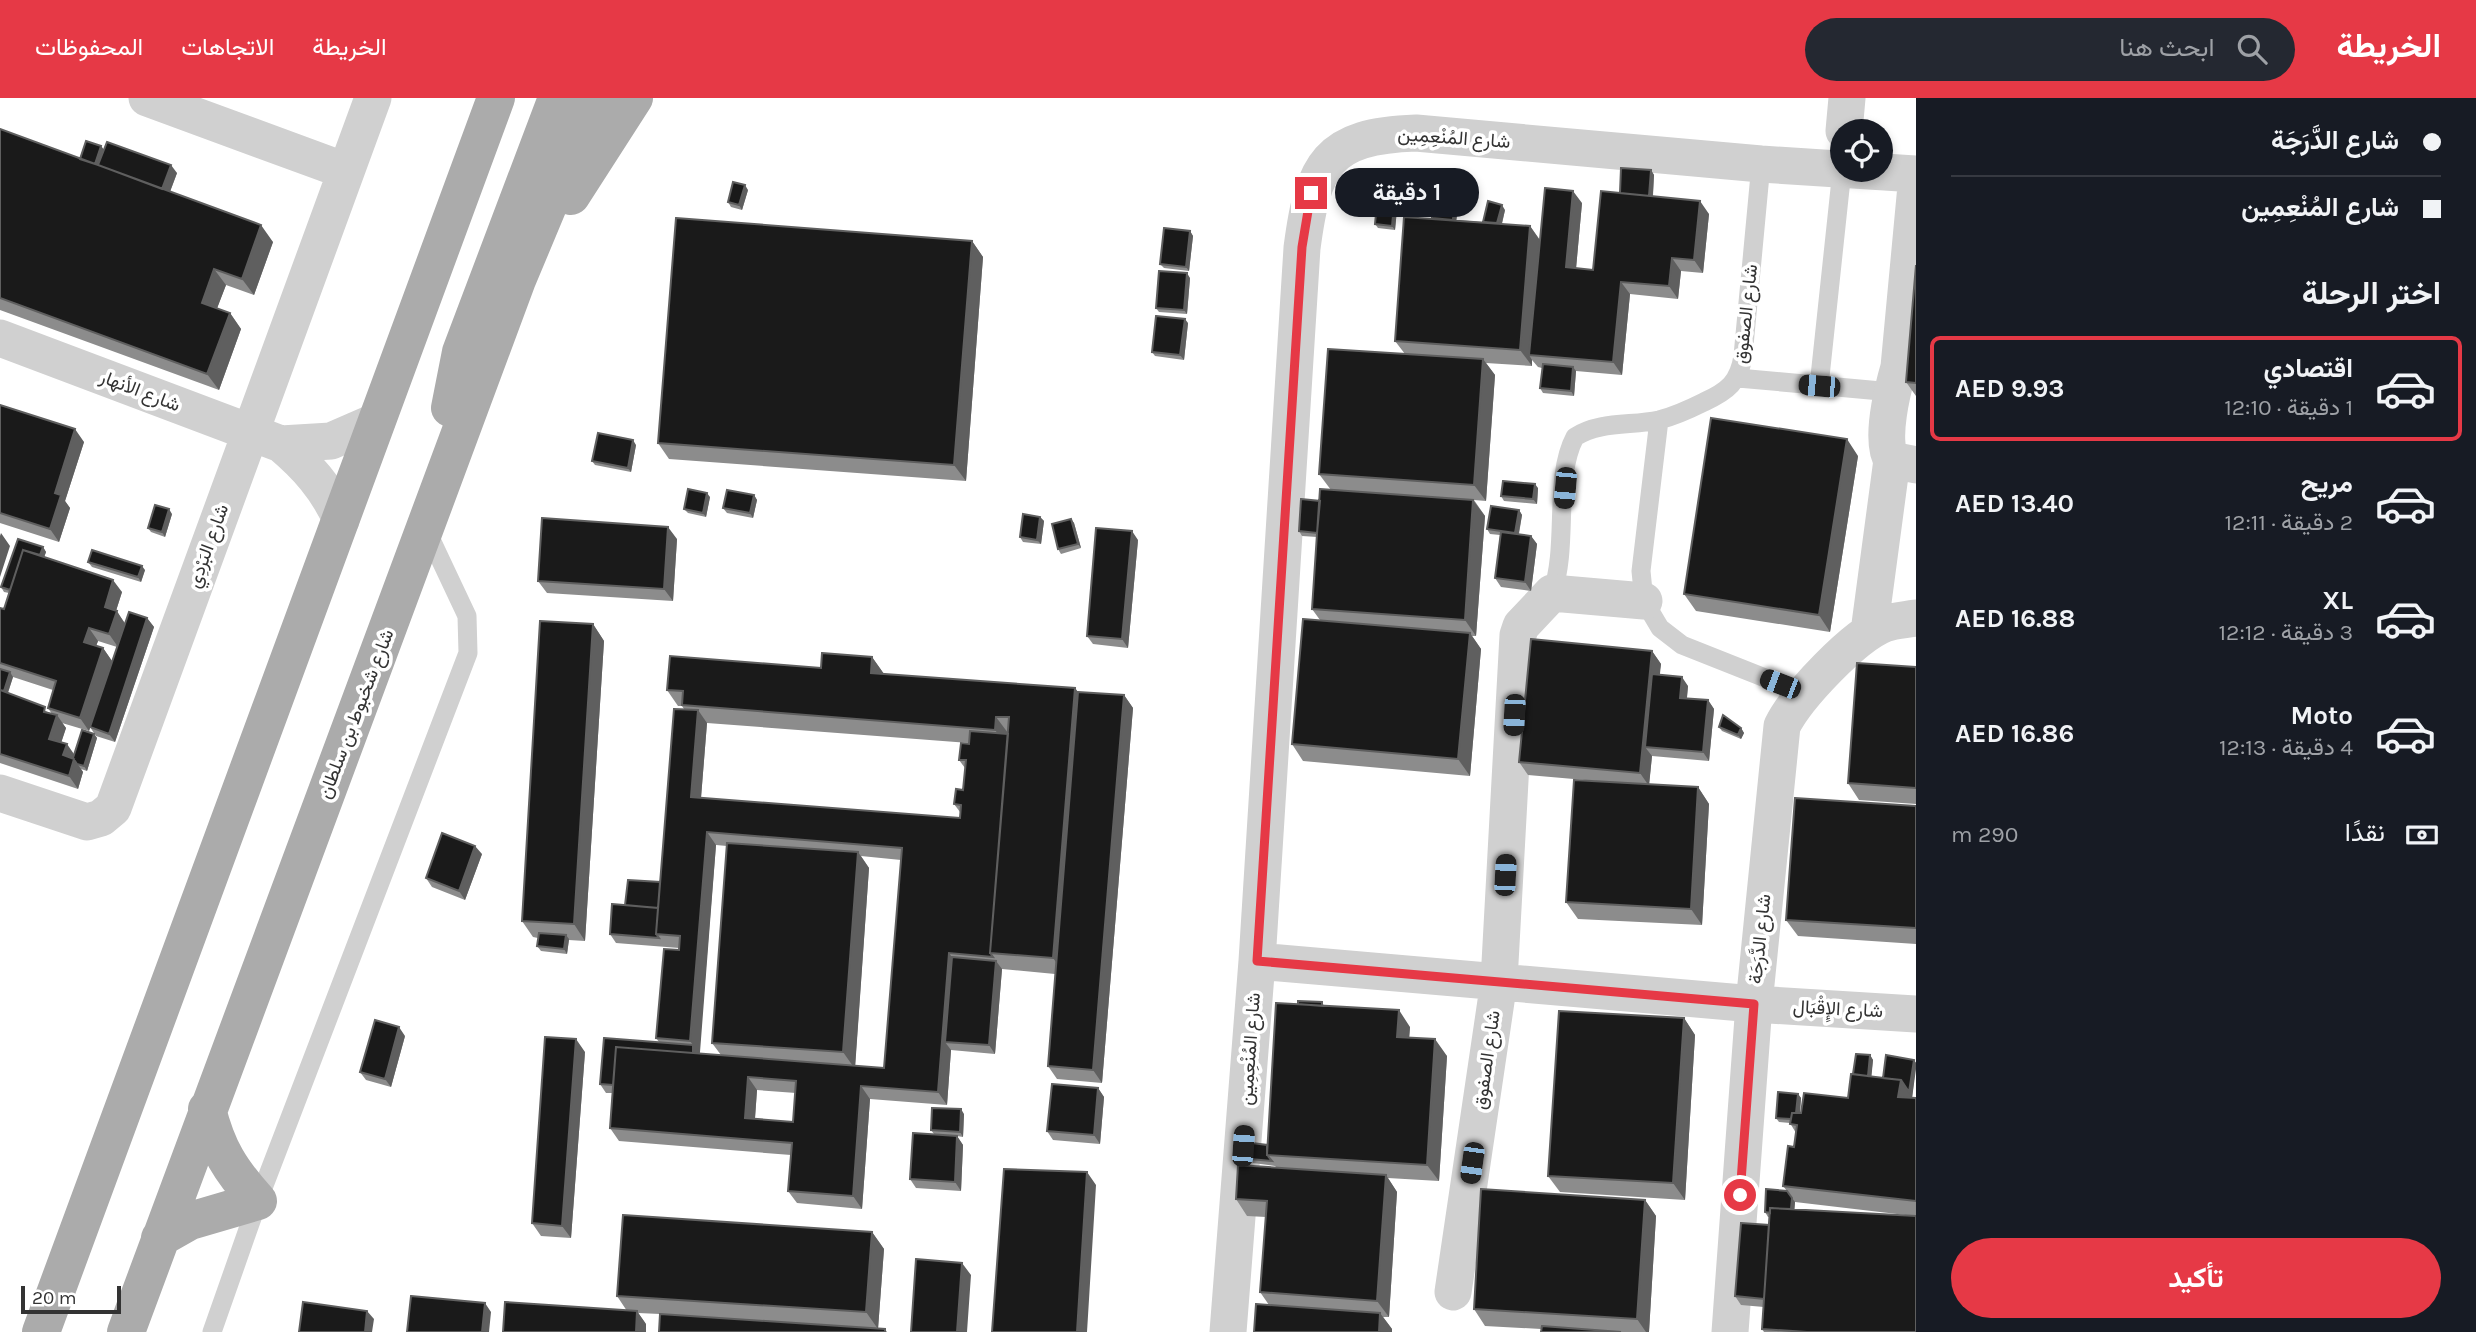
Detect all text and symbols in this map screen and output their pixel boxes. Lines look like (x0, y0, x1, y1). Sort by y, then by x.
search box (1805, 18, 2295, 81)
text: الخريطة (2337, 27, 2441, 65)
icon: search (2233, 30, 2271, 68)
text: ابحث هنا (2119, 32, 2215, 63)
text: المحفوظات (35, 33, 143, 61)
text: الاتجاهات (181, 33, 274, 61)
text: الخريطة (312, 33, 387, 61)
map controls (1830, 119, 1893, 182)
button: locate (1830, 119, 1893, 182)
street label: شارع المُنْعِمِين (1397, 123, 1511, 154)
text: شارع الدَّرَجَة (2271, 125, 2399, 156)
callout: 1 دقيقة (1336, 168, 1479, 217)
route end (1295, 177, 1327, 209)
text: 1 دقيقة (1373, 179, 1441, 206)
text: شارع المُنْعِمِين (2241, 192, 2399, 223)
street label: شارع الصفوق (1730, 263, 1763, 365)
text: اختر الرحلة (2302, 275, 2441, 312)
text: اقتصادي (2264, 353, 2353, 384)
icon: car (2374, 357, 2437, 420)
street label: شارع الأنهار (95, 365, 183, 417)
text: AED 9.93 (1955, 373, 2064, 404)
car (1798, 374, 1841, 398)
text: 1 دقيقة · 12:10 (2224, 394, 2353, 421)
car (1553, 466, 1578, 510)
text: مريح (2301, 468, 2353, 499)
icon: car (2374, 472, 2437, 535)
text: AED 13.40 (1955, 488, 2074, 519)
street label: شارع البَرْدِي (183, 501, 237, 592)
text: 2 دقيقة · 12:11 (2224, 509, 2353, 536)
text: XL (2322, 585, 2353, 616)
icon: car (2374, 587, 2437, 650)
text: AED 16.88 (1955, 603, 2075, 634)
text: 3 دقيقة · 12:12 (2219, 619, 2353, 646)
street label: شارع شخبوط بن سلطان (314, 626, 399, 802)
car (1757, 667, 1804, 701)
car (1503, 693, 1526, 737)
text: Moto (2291, 700, 2353, 731)
icon: car (2374, 702, 2437, 765)
text: AED 16.86 (1955, 718, 2074, 749)
text: 4 دقيقة · 12:13 (2219, 734, 2353, 761)
icon: cash (2403, 816, 2441, 854)
text: نقدًا (2345, 817, 2385, 848)
text: 290 m (1951, 821, 2018, 848)
car (1494, 853, 1517, 897)
street label: شارع الدَّرَجَة (1744, 893, 1777, 985)
street label: شارع المُنْعِمِين (1235, 992, 1266, 1106)
street label: شارع الإِقْبَال (1792, 993, 1884, 1025)
street label: شارع الصفوق (1469, 1009, 1506, 1111)
car (1232, 1124, 1255, 1168)
car (1459, 1141, 1486, 1185)
route start (1724, 1179, 1756, 1211)
button: تأكيد (1951, 1238, 2441, 1318)
scale bar (21, 1283, 121, 1315)
text: 20 m (32, 1287, 77, 1309)

